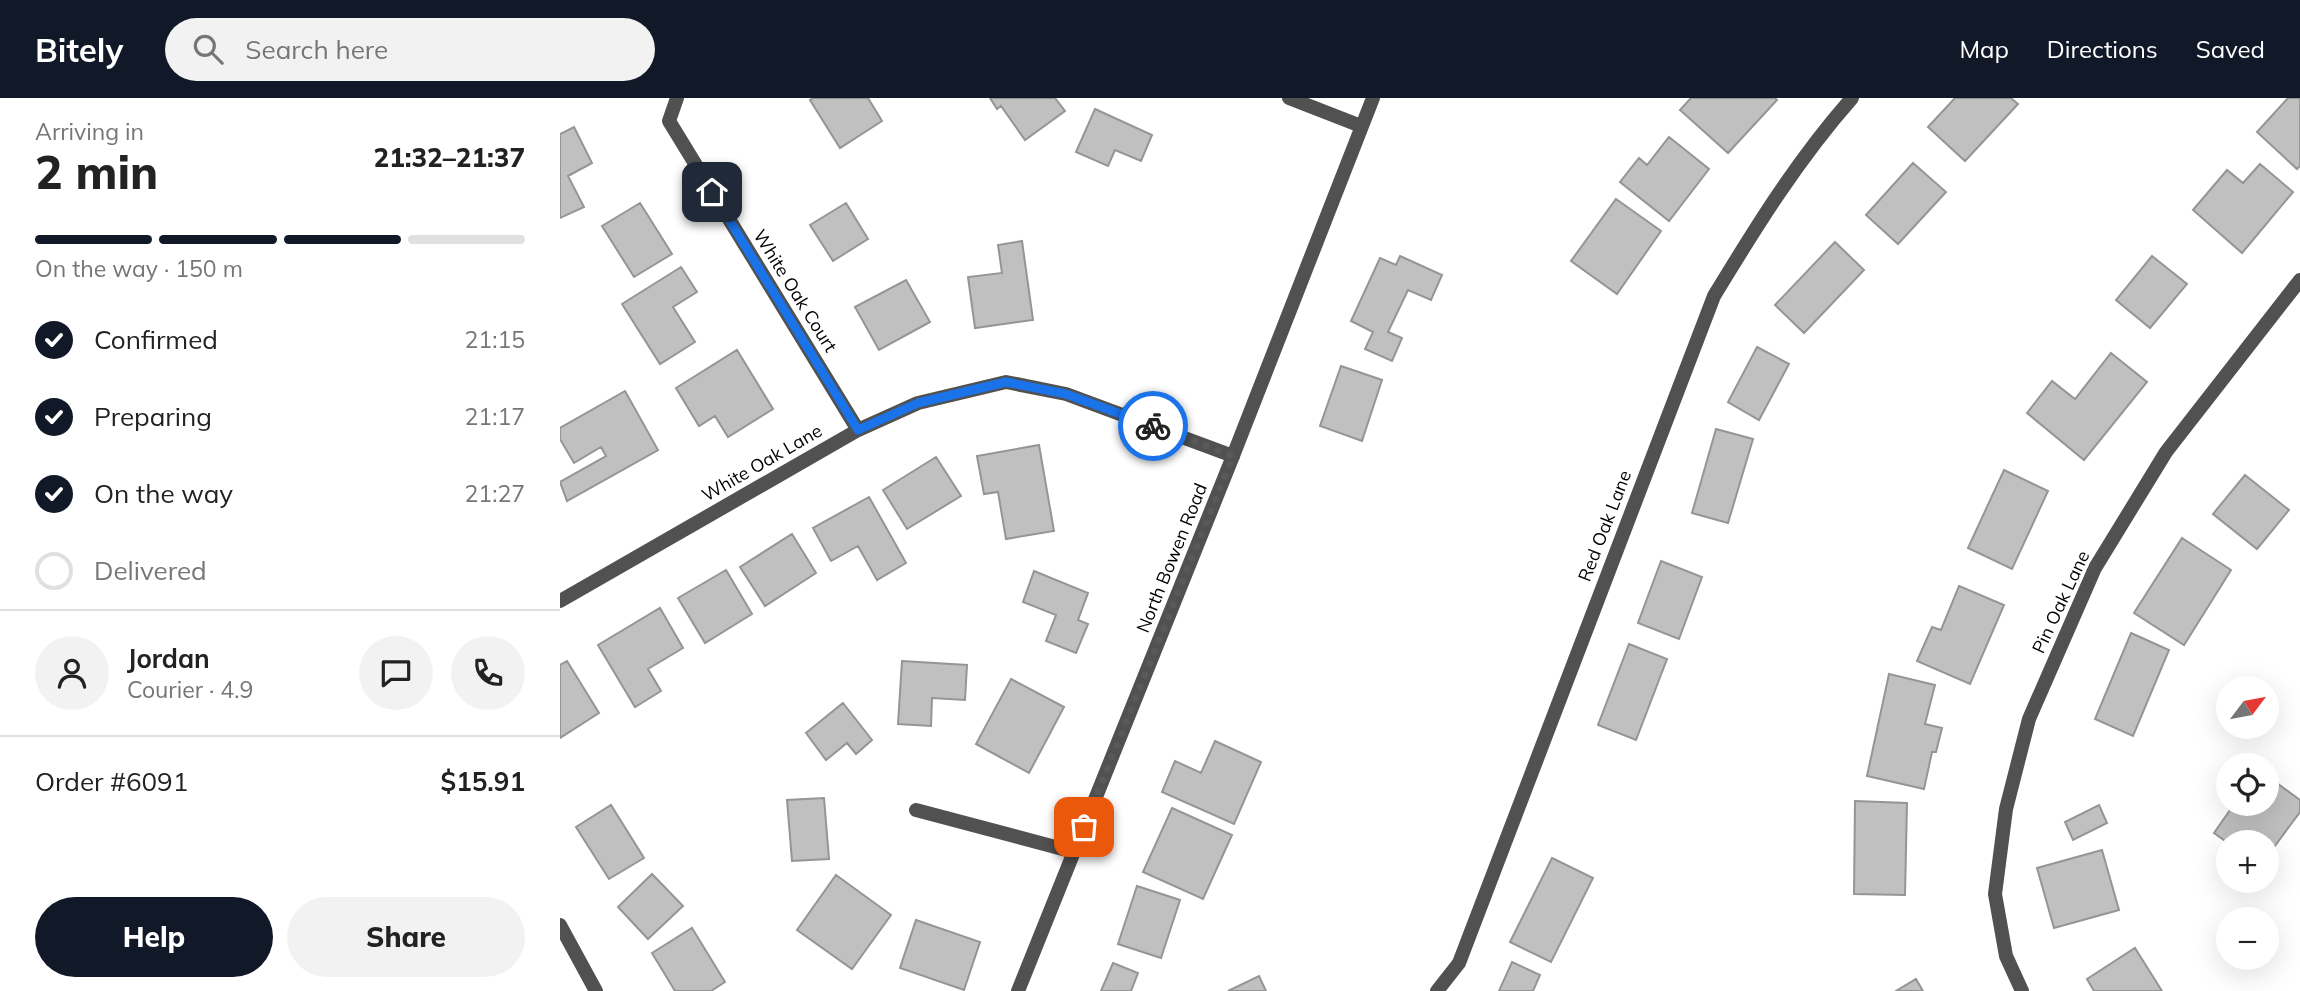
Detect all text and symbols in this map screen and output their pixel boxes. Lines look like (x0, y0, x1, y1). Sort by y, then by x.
search box (165, 18, 655, 81)
text: Bitely (35, 29, 123, 70)
icon: search (189, 30, 227, 68)
text: Search here (245, 33, 388, 66)
text: Map (1959, 34, 2009, 64)
text: Directions (2047, 34, 2158, 64)
text: Saved (2196, 34, 2265, 64)
text: Arriving in (35, 117, 144, 146)
text: 21:32–21:37 (374, 141, 525, 174)
text: 2 min (35, 143, 158, 201)
pin (682, 162, 742, 222)
icon: home (693, 173, 731, 211)
street label: White Oak Court (749, 225, 842, 356)
text: On the way · 150 m (35, 254, 243, 283)
icon: check (35, 321, 73, 359)
text: Confirmed (94, 323, 218, 356)
text: 21:15 (465, 325, 525, 354)
courier (1118, 391, 1188, 461)
icon: check (35, 398, 73, 436)
text: Preparing (94, 400, 212, 433)
text: 21:17 (465, 402, 525, 431)
icon: bike (1134, 407, 1172, 445)
street label: White Oak Lane (697, 419, 826, 506)
street label: Red Oak Lane (1573, 467, 1636, 585)
icon: check (35, 475, 73, 513)
text: On the way (94, 477, 233, 510)
text: 21:27 (465, 479, 525, 508)
street label: North Bowen Road (1131, 480, 1212, 636)
street label: Pin Oak Lane (2027, 547, 2094, 657)
text: Delivered (94, 554, 207, 587)
button: person (35, 636, 109, 710)
button: chat (359, 636, 433, 710)
button: phone (451, 636, 525, 710)
text: Jordan (127, 642, 210, 675)
text: Courier · 4.9 (127, 675, 253, 704)
north arrow (2216, 676, 2278, 738)
map controls (2216, 676, 2279, 970)
button: locate (2216, 753, 2279, 816)
text: Order #6091 (35, 765, 188, 798)
text: $15.91 (441, 765, 525, 798)
pin (1054, 797, 1114, 857)
icon: bag (1065, 808, 1103, 846)
button: + (2216, 830, 2279, 893)
button: Help (35, 897, 273, 977)
button: Share (287, 897, 525, 977)
button: − (2216, 907, 2279, 970)

